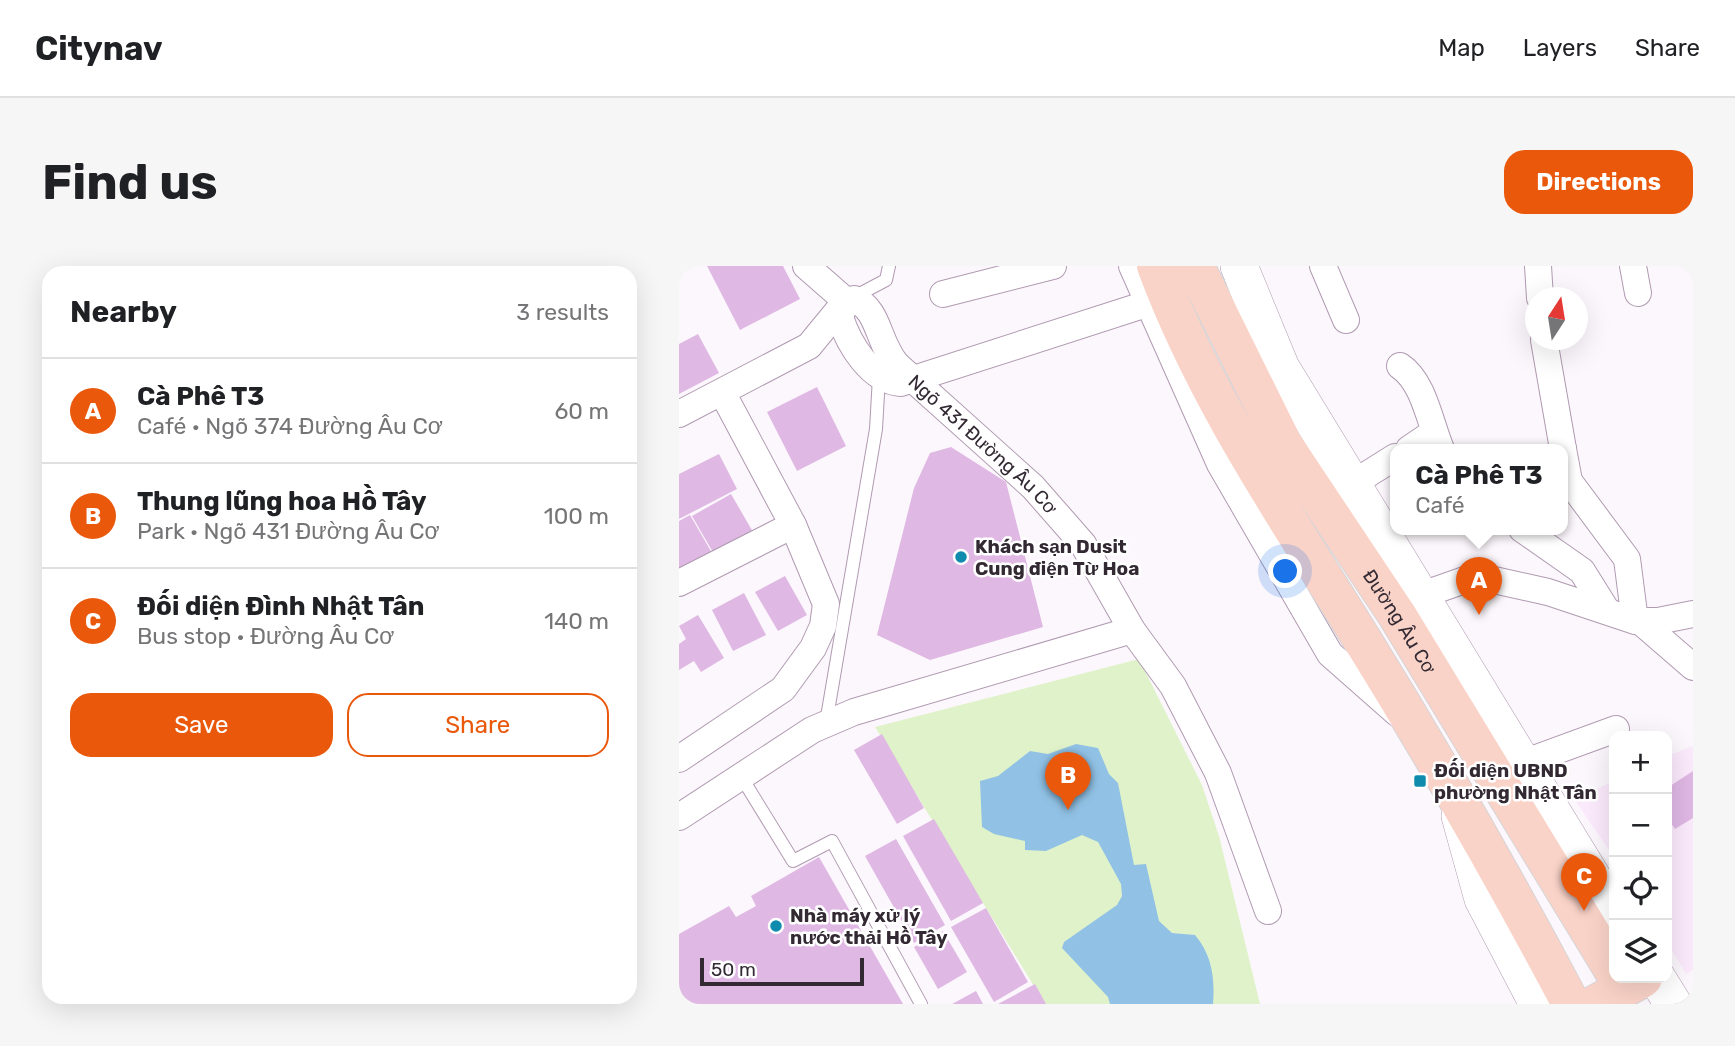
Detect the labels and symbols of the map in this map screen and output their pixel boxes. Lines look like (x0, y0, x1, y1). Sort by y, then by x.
north arrow (1525, 287, 1588, 350)
street label: Ngõ 431 Đường Âu Cơ (904, 370, 1063, 519)
place label: Khách sạn Dusit Cung điện Từ Hoa (975, 535, 1139, 580)
marker: Khách sạn Dusit Cung điện Từ Hoa (953, 549, 969, 565)
your location (1268, 554, 1302, 588)
pin: A (1456, 557, 1502, 615)
street label: Đường Âu Cơ (1358, 565, 1441, 678)
pin: B (1045, 752, 1091, 810)
place label: Đối diện UBND phường Nhật Tân (1434, 758, 1597, 804)
marker: Đối diện UBND phường Nhật Tân (1412, 773, 1428, 789)
pin: C (1561, 853, 1607, 911)
place label: Nhà máy xử lý nước thải Hồ Tây (790, 904, 948, 949)
marker: Nhà máy xử lý nước thải Hồ Tây (768, 918, 784, 934)
scale bar (700, 955, 865, 987)

